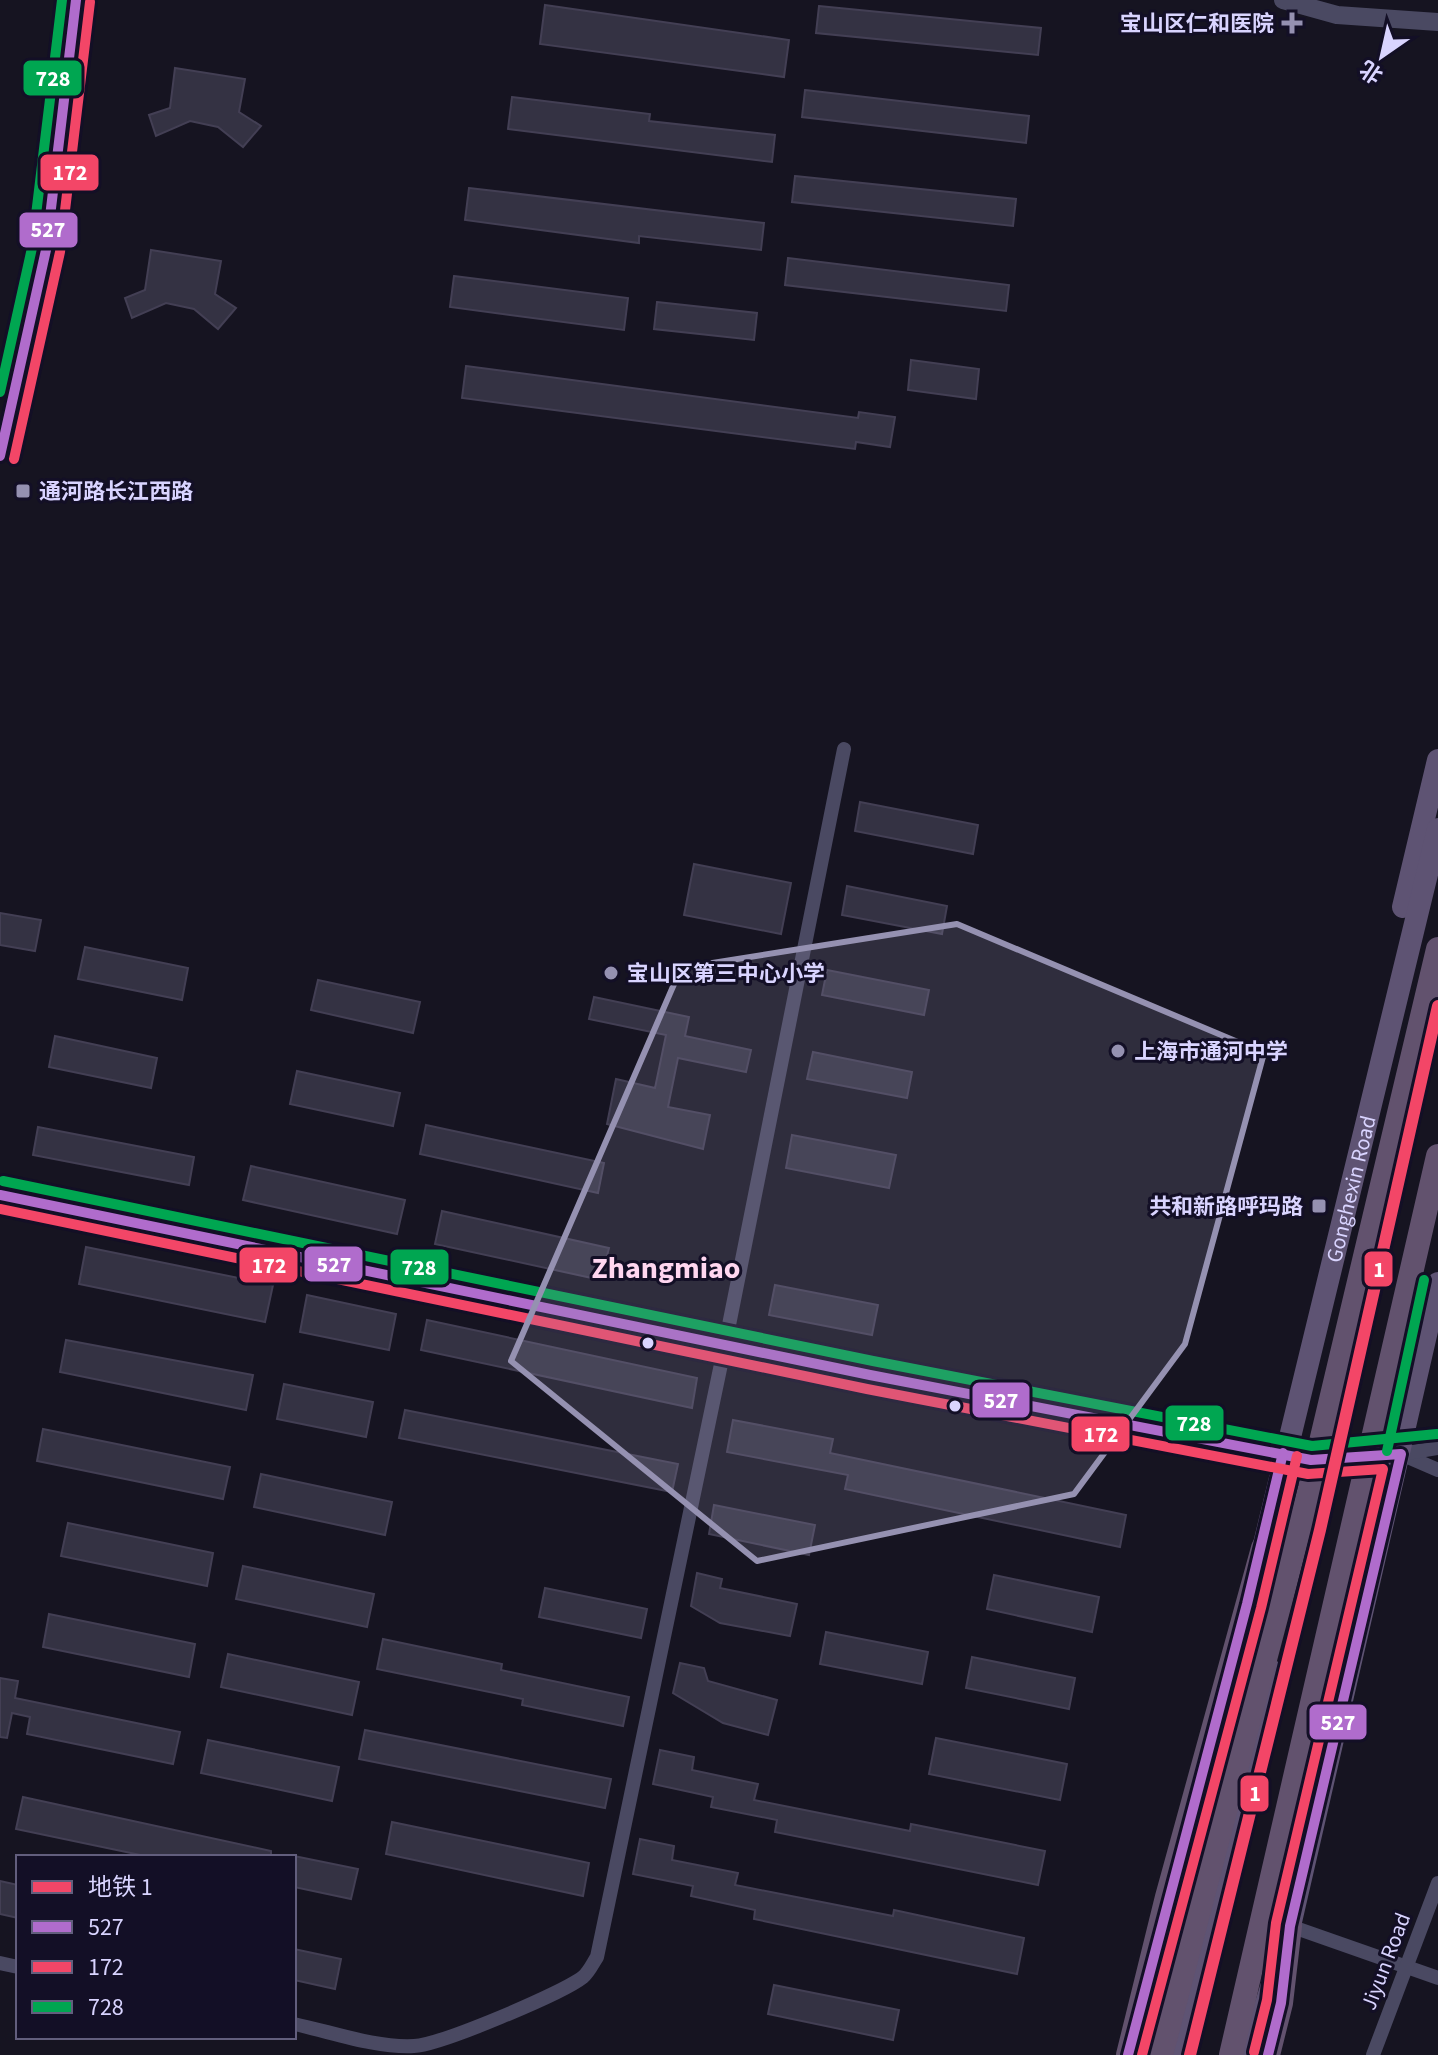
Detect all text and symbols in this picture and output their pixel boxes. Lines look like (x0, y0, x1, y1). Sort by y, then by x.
place label: 宝山区仁和医院 (1120, 8, 1274, 40)
marker: 宝山区仁和医院 (1281, 12, 1303, 34)
north arrow (1342, 16, 1422, 96)
text: 北 (1353, 52, 1389, 91)
line badge: 728 (22, 59, 83, 97)
text: 728 (36, 63, 70, 95)
line badge: 172 (39, 153, 100, 192)
text: 172 (53, 157, 87, 189)
line badge: 527 (18, 211, 79, 249)
text: 527 (31, 214, 65, 246)
place label: 通河路长江西路 (39, 476, 193, 508)
marker: 通河路长江西路 (14, 482, 32, 500)
place label: 宝山区第三中心小学 (627, 958, 825, 990)
marker: 宝山区第三中心小学 (602, 964, 620, 982)
place label: 上海市通河中学 (1134, 1036, 1288, 1068)
marker: 上海市通河中学 (1109, 1042, 1127, 1060)
street label: Gonghexin Road (1318, 1112, 1385, 1266)
place label: 共和新路呼玛路 (1149, 1191, 1303, 1223)
marker: 共和新路呼玛路 (1310, 1197, 1328, 1215)
line badge: 527 (303, 1245, 364, 1283)
line badge: 172 (238, 1246, 299, 1284)
district label: Zhangmiao (592, 1247, 740, 1290)
line badge: 728 (389, 1248, 450, 1286)
text: 527 (317, 1249, 351, 1281)
text: 172 (252, 1250, 286, 1282)
line badge: 1 (1363, 1250, 1394, 1288)
text: 728 (402, 1252, 436, 1284)
text: 1 (1373, 1254, 1385, 1286)
unlabelled marker (640, 1335, 656, 1351)
line badge: 527 (971, 1381, 1031, 1419)
text: 527 (984, 1385, 1018, 1417)
unlabelled marker (947, 1398, 963, 1414)
line badge: 728 (1164, 1404, 1225, 1442)
text: 728 (1177, 1408, 1211, 1440)
line badge: 172 (1070, 1415, 1131, 1453)
text: 172 (1084, 1419, 1118, 1451)
line badge: 527 (1308, 1703, 1368, 1741)
text: 527 (1321, 1707, 1355, 1739)
line badge: 1 (1239, 1774, 1270, 1813)
text: 1 (1249, 1778, 1261, 1810)
legend (16, 1855, 296, 2039)
text: 地铁 1 (88, 1870, 153, 1905)
street label: Jiyun Road (1353, 1908, 1419, 2015)
text: 527 (88, 1910, 124, 1945)
text: 172 (88, 1950, 124, 1985)
text: 728 (88, 1990, 124, 2025)

